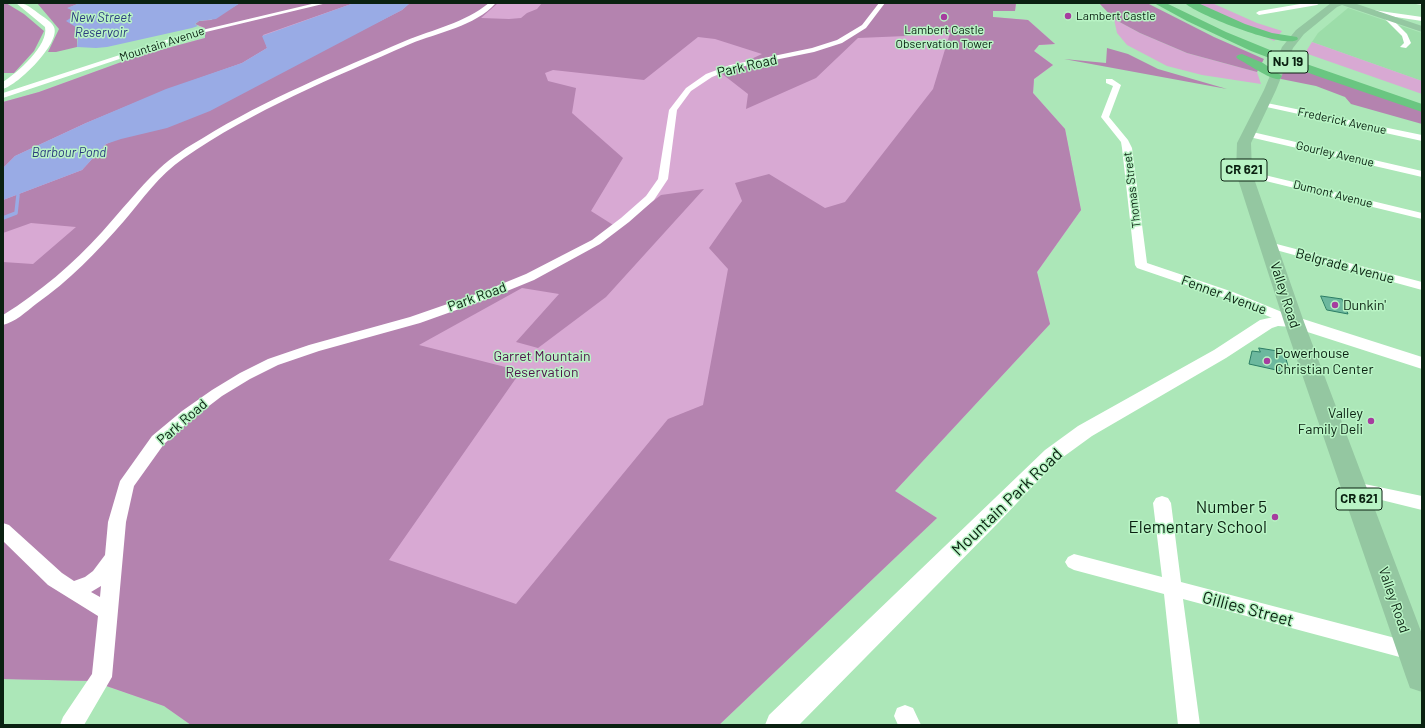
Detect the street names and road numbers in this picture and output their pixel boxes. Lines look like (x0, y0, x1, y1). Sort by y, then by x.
street label: Mountain Avenue (118, 23, 206, 65)
street label: Park Road (715, 51, 779, 81)
road number: NJ 19 (1268, 51, 1308, 73)
street label: Frederick Avenue (1296, 105, 1388, 137)
street label: Gourley Avenue (1295, 138, 1375, 170)
street label: Thomas Street (1120, 151, 1144, 229)
road number: CR 621 (1221, 159, 1267, 181)
street label: Dumont Avenue (1292, 177, 1374, 211)
street label: Belgrade Avenue (1294, 245, 1396, 287)
street label: Valley Road (1266, 260, 1304, 330)
street label: Fenner Avenue (1179, 272, 1269, 318)
street label: Park Road (445, 279, 509, 315)
street label: Park Road (153, 396, 211, 448)
street label: Mountain Park Road (947, 444, 1067, 560)
road number: CR 621 (1336, 488, 1382, 510)
street label: Valley Road (1375, 565, 1413, 635)
street label: Gillies Street (1200, 587, 1296, 631)

